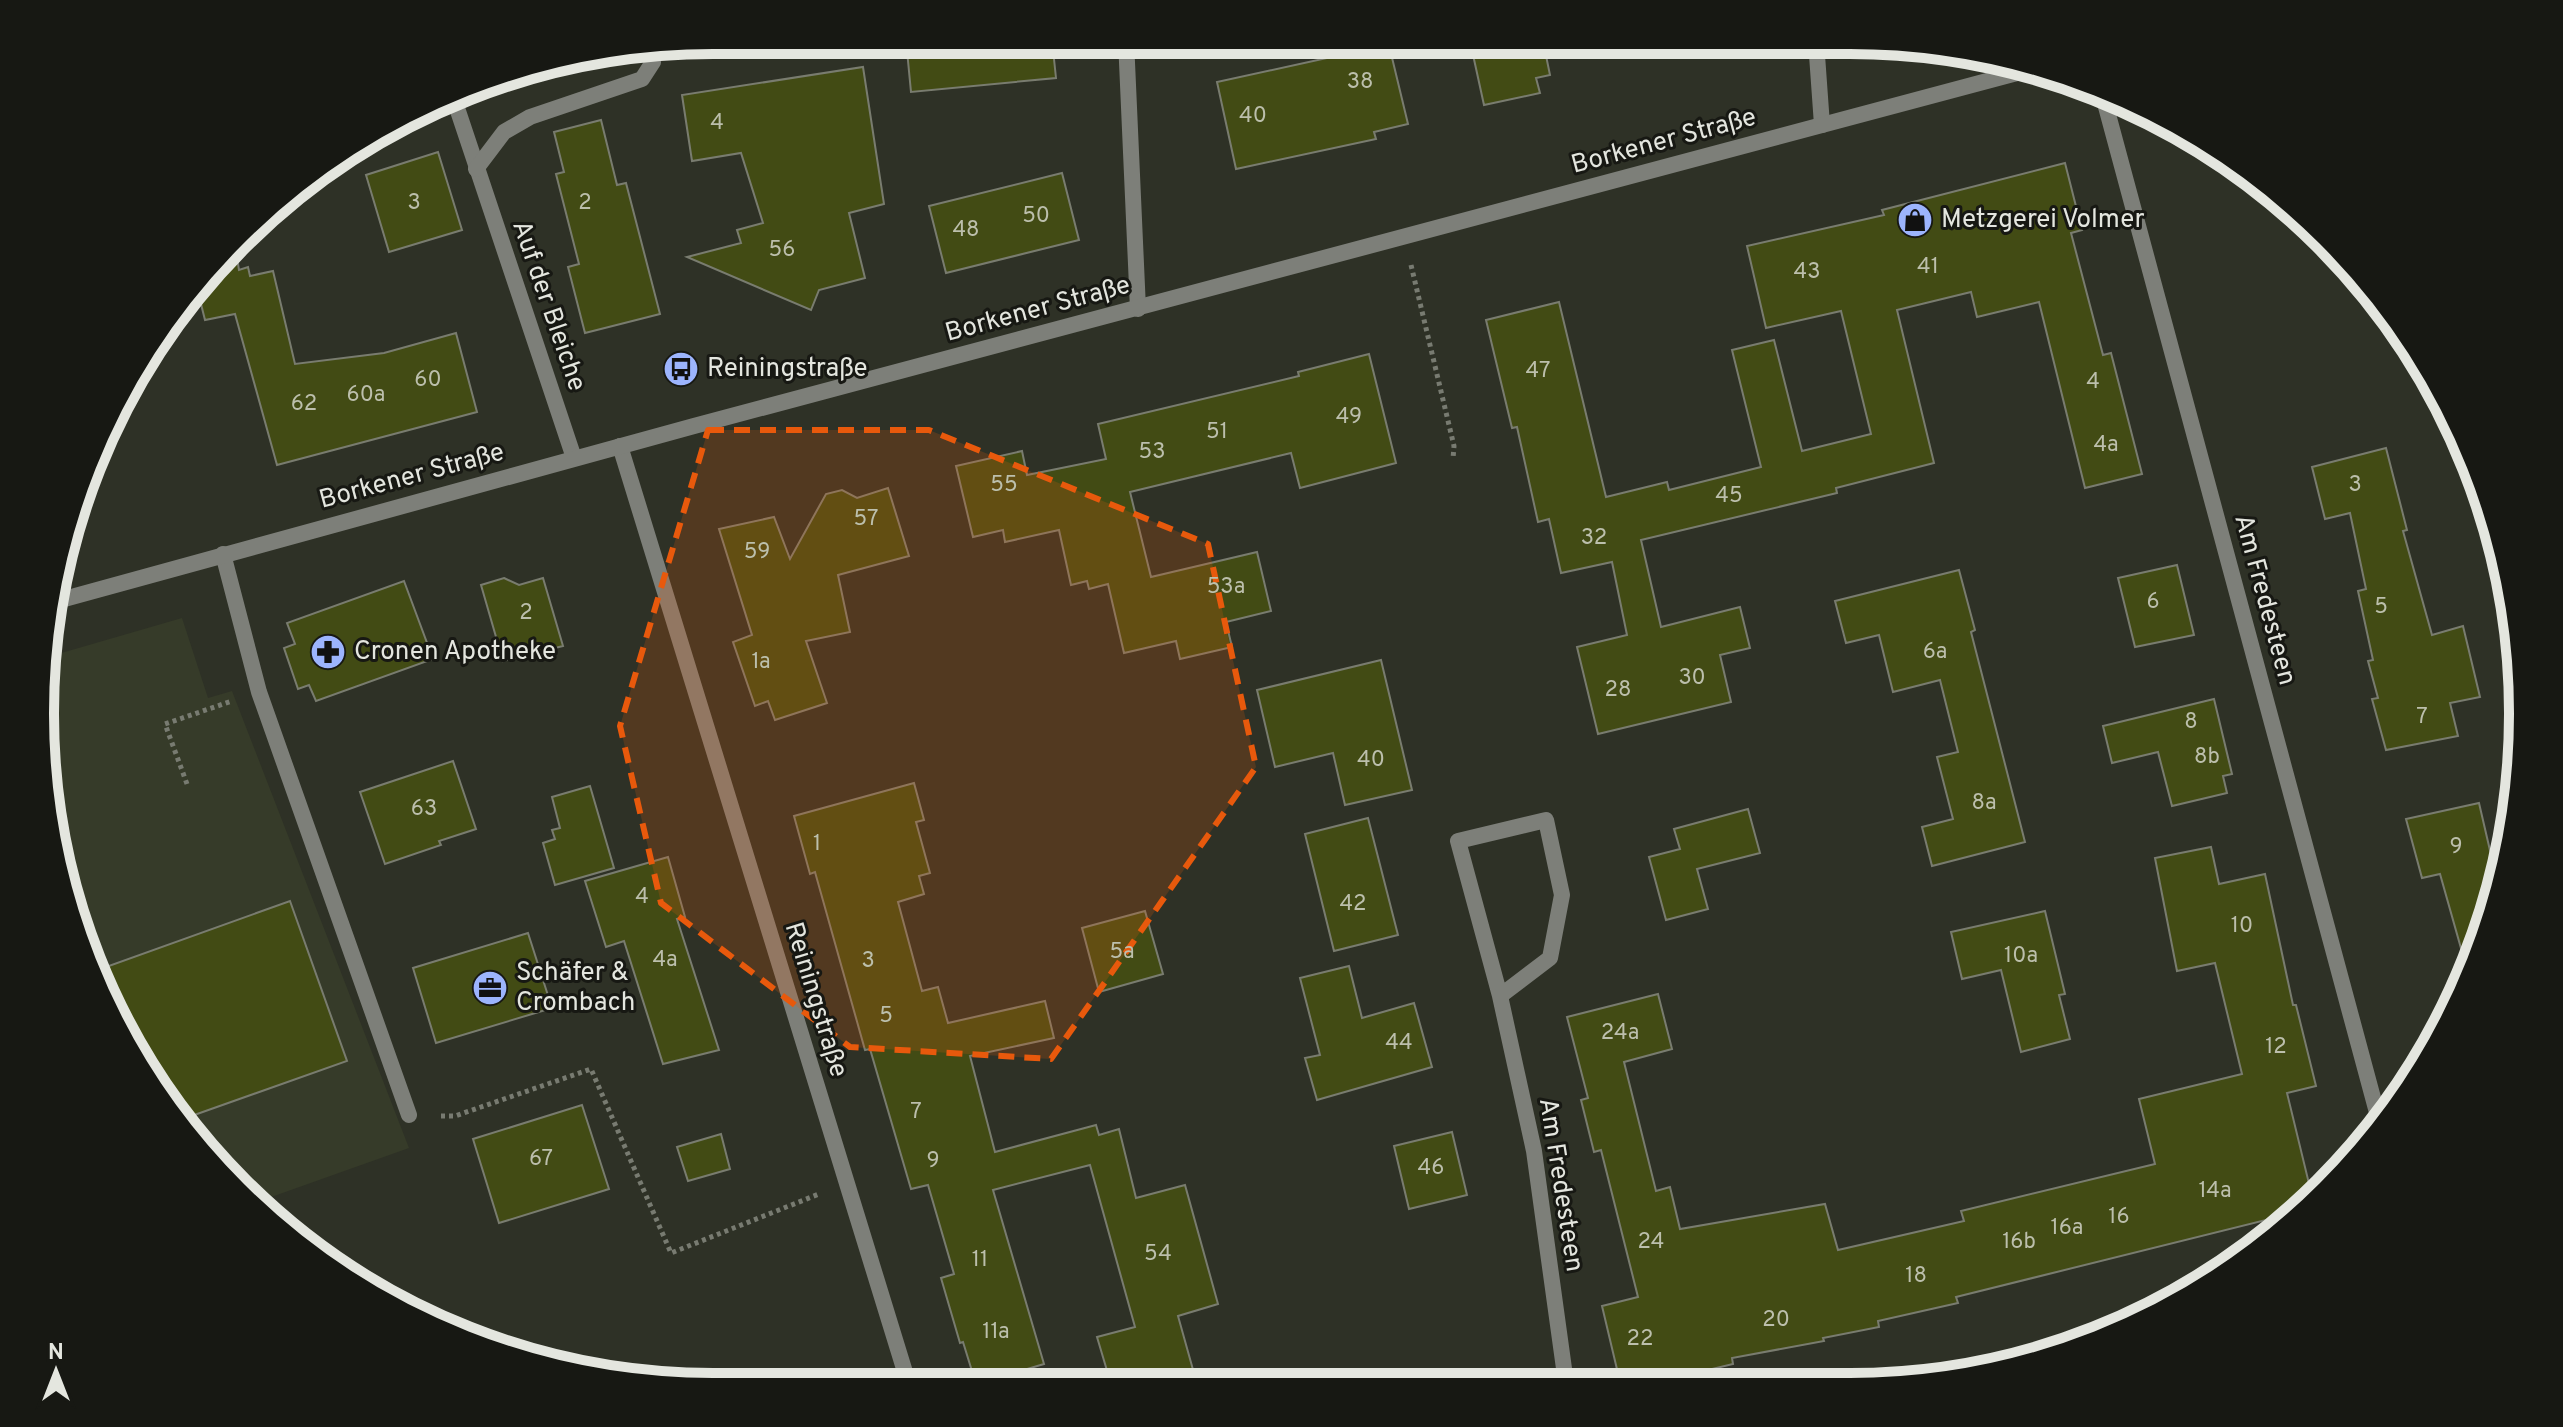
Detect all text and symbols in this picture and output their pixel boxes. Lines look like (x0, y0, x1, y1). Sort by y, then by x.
house number: 38 (1347, 69, 1373, 96)
street label: Borkener Straße (1568, 101, 1760, 183)
house number: 40 (1239, 103, 1267, 130)
house number: 4 (710, 110, 724, 137)
house number: 3 (407, 190, 421, 217)
house number: 2 (578, 190, 592, 217)
shop icon: Metzgerei Volmer (1896, 201, 1934, 239)
house number: 50 (1022, 203, 1050, 230)
place label: Metzgerei Volmer (1941, 204, 2145, 237)
street label: Auf der Bleiche (503, 216, 593, 396)
house number: 48 (952, 217, 980, 244)
house number: 56 (769, 237, 795, 264)
house number: 41 (1917, 254, 1939, 281)
house number: 43 (1794, 259, 1820, 286)
street label: Borkener Straße (942, 269, 1134, 351)
bus stop icon: Reiningstraße (662, 350, 700, 388)
place label: Reiningstraße (707, 353, 867, 386)
house number: 47 (1526, 358, 1550, 385)
house number: 60 (414, 367, 442, 394)
house number: 4 (2086, 369, 2100, 396)
house number: 60a (347, 382, 385, 409)
house number: 62 (291, 391, 317, 418)
house number: 49 (1336, 404, 1362, 431)
house number: 51 (1206, 419, 1228, 446)
house number: 4a (2093, 432, 2119, 459)
street label: Borkener Straße (316, 436, 508, 518)
house number: 53 (1139, 439, 1165, 466)
house number: 55 (990, 472, 1018, 499)
house number: 3 (2348, 472, 2362, 499)
house number: 45 (1715, 483, 1743, 510)
house number: 57 (854, 506, 878, 533)
street label: Am Fredesteen (2225, 511, 2303, 689)
house number: 32 (1581, 525, 1607, 552)
house number: 59 (744, 539, 770, 566)
house number: 53a (1207, 574, 1245, 601)
house number: 6 (2146, 589, 2160, 616)
house number: 5 (2374, 594, 2388, 621)
house number: 2 (519, 600, 533, 627)
pharmacy icon: Cronen Apotheke (309, 633, 347, 671)
place label: Cronen Apotheke (354, 636, 556, 669)
house number: 6a (1923, 639, 1947, 666)
house number: 1a (751, 649, 771, 676)
house number: 30 (1678, 665, 1706, 692)
house number: 28 (1605, 677, 1631, 704)
house number: 7 (2416, 704, 2428, 731)
house number: 8 (2184, 709, 2198, 736)
house number: 8b (2194, 744, 2220, 771)
house number: 40 (1357, 747, 1385, 774)
house number: 8a (1971, 790, 1997, 817)
house number: 63 (411, 796, 437, 823)
house number: 1 (813, 831, 821, 858)
house number: 9 (2449, 834, 2463, 861)
house number: 4 (635, 884, 649, 911)
house number: 42 (1339, 891, 1367, 918)
house number: 10 (2231, 913, 2253, 940)
street label: Reiningstraße (776, 918, 854, 1082)
house number: 5a (1109, 939, 1135, 966)
house number: 10a (2004, 943, 2038, 970)
house number: 4a (652, 947, 678, 974)
house number: 3 (861, 948, 875, 975)
place label: Schäfer & Crombach (516, 957, 635, 1020)
office icon: Schäfer & Crombach (471, 969, 509, 1007)
house number: 5 (879, 1003, 893, 1030)
house number: 24a (1601, 1020, 1639, 1047)
house number: 44 (1385, 1030, 1413, 1057)
house number: 12 (2265, 1034, 2287, 1061)
street label: Am Fredesteen (1530, 1096, 1590, 1274)
house number: 7 (910, 1099, 922, 1126)
house number: 67 (529, 1146, 553, 1173)
house number: 9 (926, 1148, 940, 1175)
house number: 46 (1418, 1155, 1444, 1182)
house number: 14a (2199, 1178, 2232, 1205)
house number: 16 (2108, 1204, 2130, 1231)
house number: 16a (2051, 1215, 2083, 1242)
house number: 24 (1638, 1229, 1664, 1256)
house number: 16b (2002, 1229, 2036, 1256)
house number: 54 (1144, 1241, 1172, 1268)
house number: 11 (972, 1247, 988, 1274)
house number: 18 (1905, 1263, 1927, 1290)
house number: 20 (1762, 1307, 1790, 1334)
house number: 11a (982, 1319, 1010, 1346)
house number: 22 (1627, 1326, 1653, 1353)
north arrow (16, 1331, 96, 1411)
text: N (48, 1340, 64, 1367)

